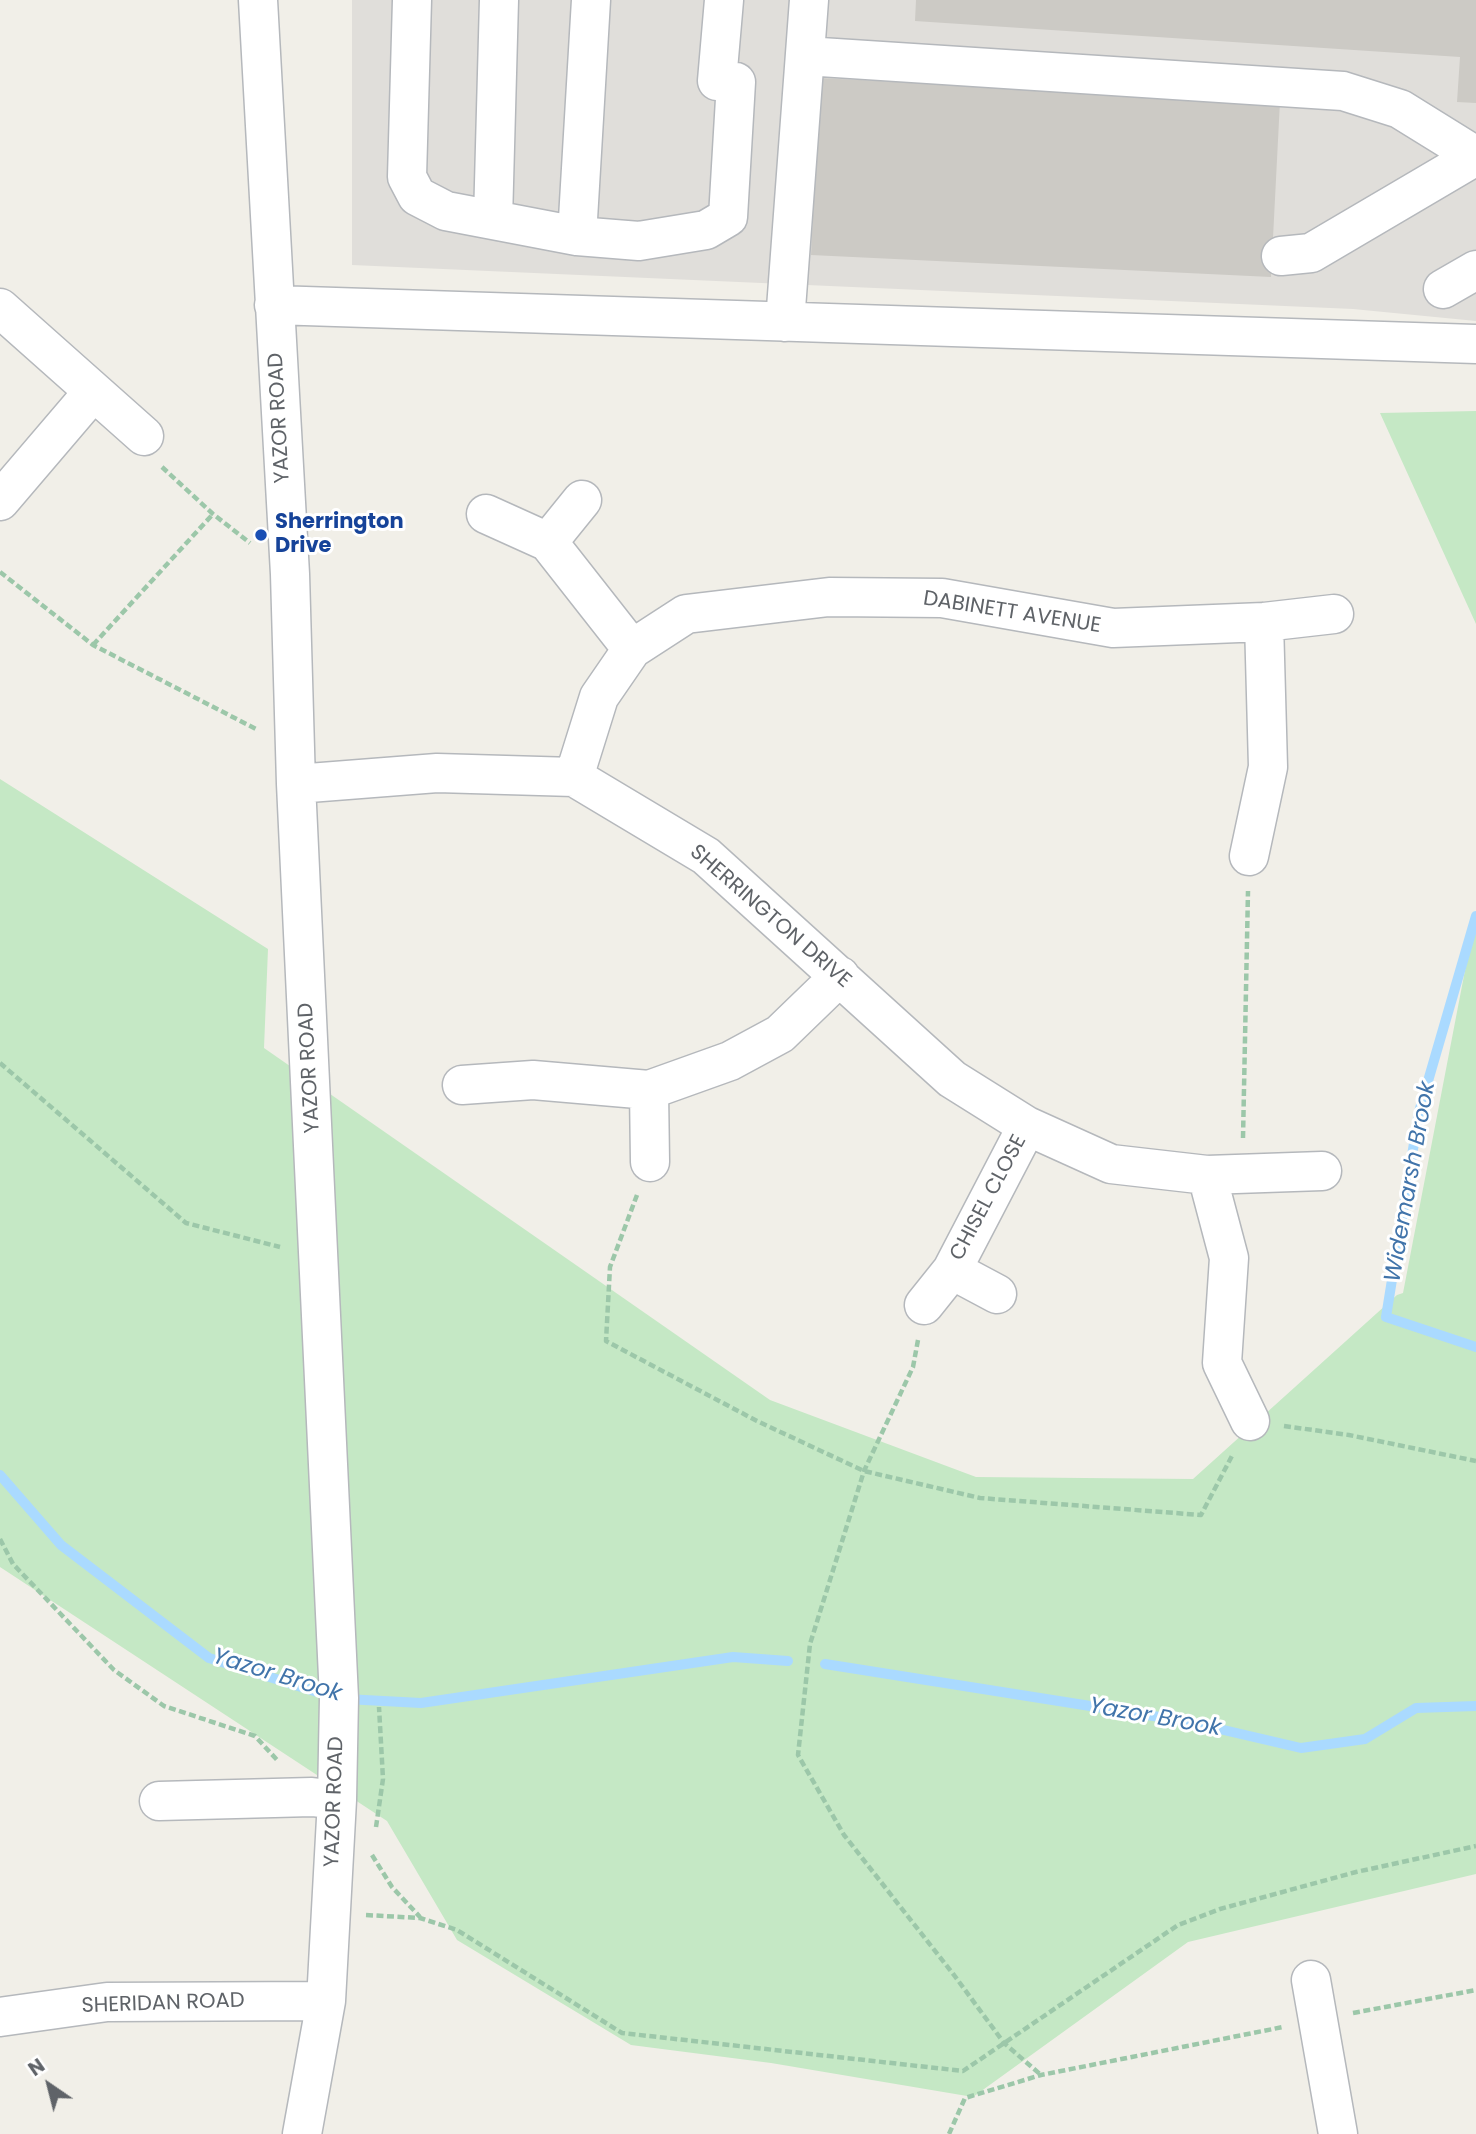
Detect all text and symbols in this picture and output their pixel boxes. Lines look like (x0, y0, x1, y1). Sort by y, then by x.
street label: YAZOR ROAD (264, 352, 296, 484)
place label: Sherrington Drive (275, 510, 404, 560)
marker: Sherrington Drive (253, 527, 269, 543)
street label: DABINETT AVENUE (921, 586, 1103, 640)
street label: SHERRINGTON DRIVE (684, 840, 856, 994)
street label: YAZOR ROAD (294, 1002, 326, 1134)
water label: Widemarsh Brook (1380, 1080, 1442, 1284)
street label: CHISEL CLOSE (945, 1131, 1033, 1265)
water label: Yazor Brook (209, 1643, 345, 1709)
water label: Yazor Brook (1087, 1693, 1223, 1743)
street label: YAZOR ROAD (320, 1736, 350, 1868)
street label: SHERIDAN ROAD (81, 1989, 245, 2019)
north arrow (14, 2050, 84, 2120)
text: N (23, 2052, 50, 2083)

